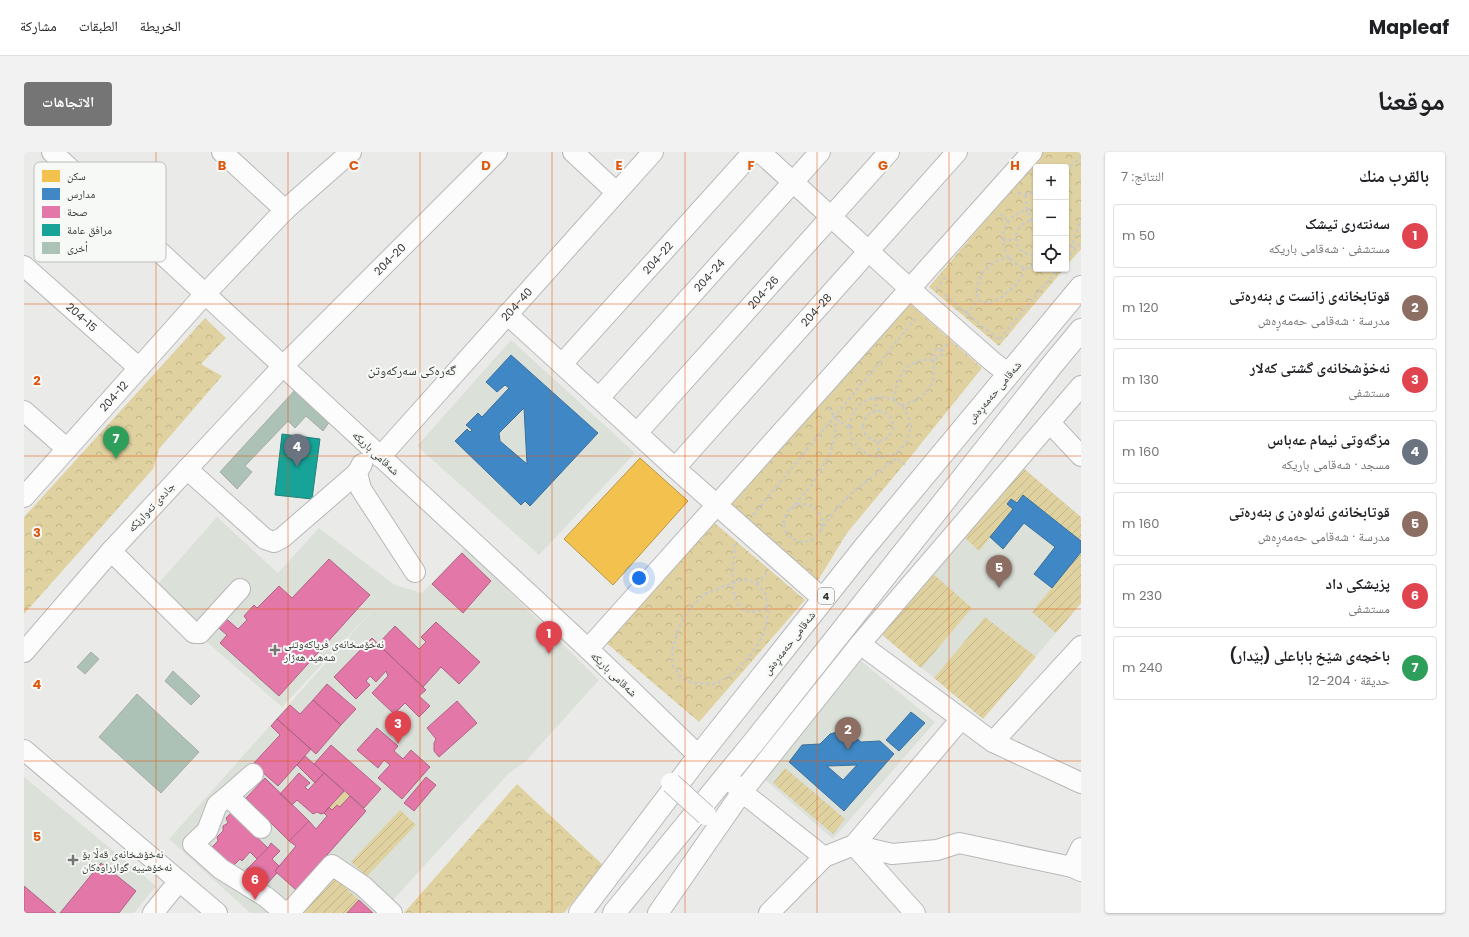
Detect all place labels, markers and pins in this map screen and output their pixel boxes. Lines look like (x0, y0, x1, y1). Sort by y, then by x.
pin: 7 (103, 426, 129, 459)
pin: 4 (284, 434, 310, 467)
pin: 5 (986, 555, 1012, 588)
pin: 1 (536, 621, 562, 654)
place label: نەخۆسخانەی فریاکەوتنی شەهید هەژار (283, 636, 384, 665)
marker: نەخۆسخانەی فریاکەوتنی شەهید هەژار (269, 644, 281, 656)
pin: 3 (385, 711, 411, 744)
pin: 2 (835, 717, 861, 750)
place label: نەخۆشخانەی قەڵا بۆ نەخۆشییە گوازراوەکان (82, 846, 172, 875)
marker: نەخۆشخانەی قەڵا بۆ نەخۆشییە گوازراوەکان (67, 854, 79, 866)
pin: 6 (242, 867, 268, 900)

